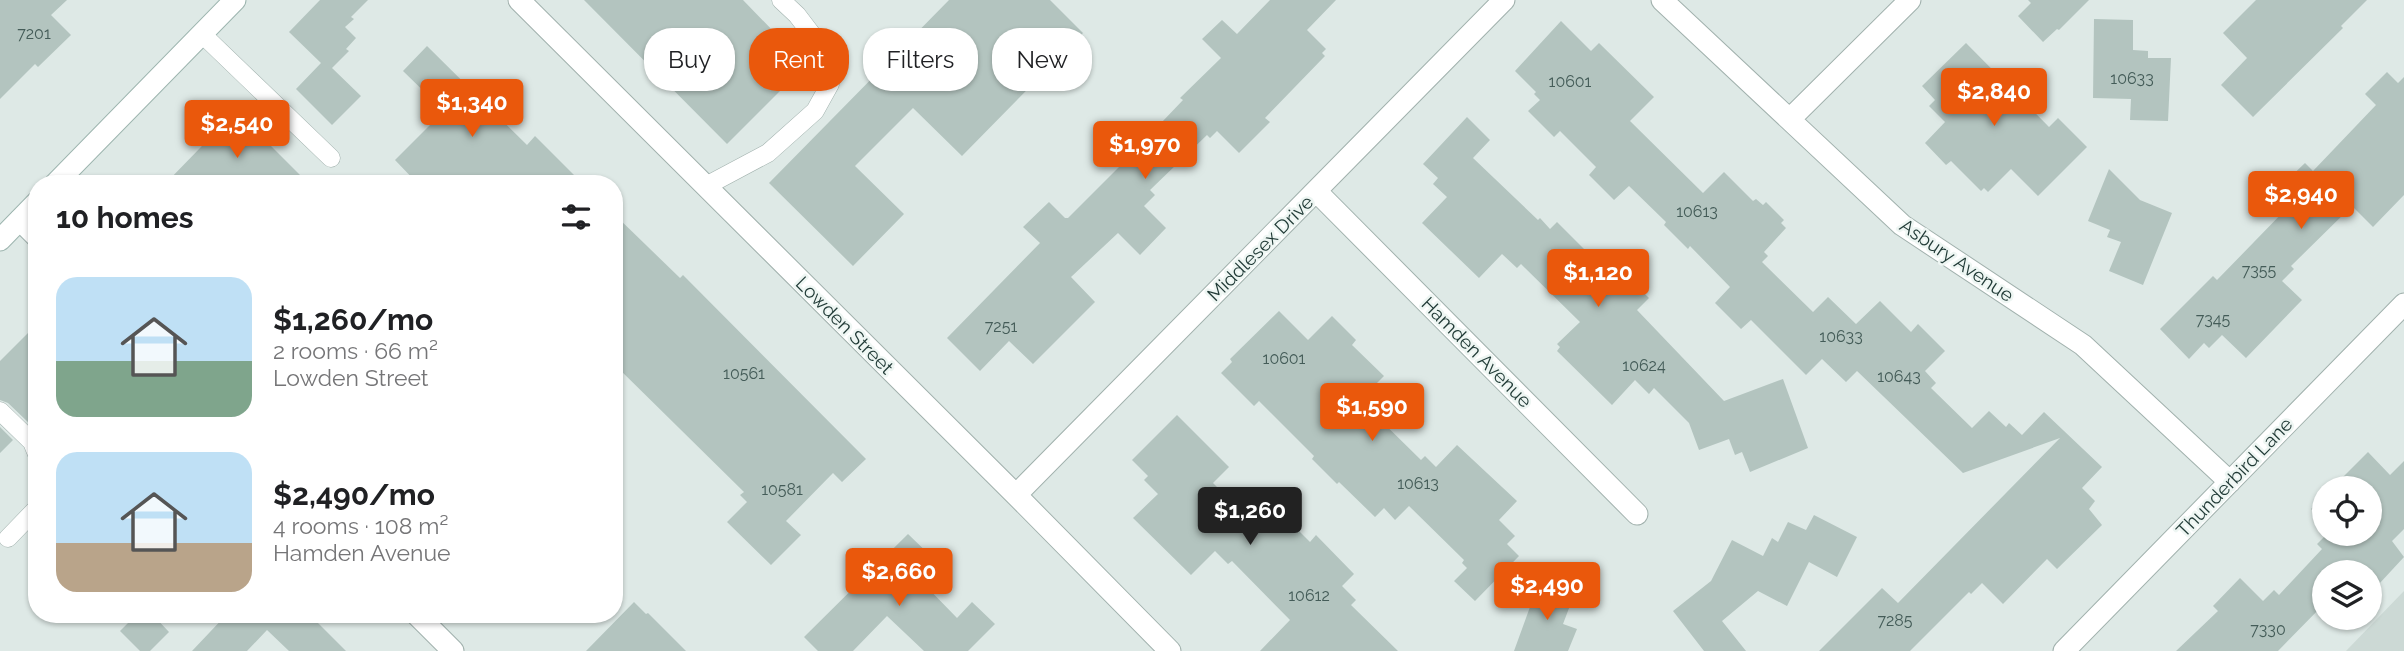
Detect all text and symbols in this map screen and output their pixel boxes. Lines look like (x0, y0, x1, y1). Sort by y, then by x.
house number: 7201 (17, 24, 51, 43)
chip: Buy (644, 28, 735, 91)
chip: Rent (749, 28, 849, 91)
chip: Filters (863, 28, 978, 91)
chip: New (992, 28, 1092, 91)
pin: $2,840 (1937, 68, 2051, 128)
house number: 10633 (2110, 69, 2154, 88)
house number: 10601 (1549, 72, 1592, 91)
text: $2,840 (1957, 77, 2031, 104)
pin: $1,340 (415, 80, 529, 139)
text: $1,340 (436, 88, 508, 115)
pin: $2,540 (180, 100, 294, 160)
text: $2,540 (201, 109, 273, 136)
pin: $1,970 (1088, 122, 1202, 181)
text: $1,970 (1109, 130, 1181, 157)
pin: $2,940 (2244, 172, 2358, 231)
text: $2,940 (2264, 180, 2338, 207)
street label: Middlesex Drive (1203, 191, 1317, 305)
icon: filters (557, 198, 595, 236)
text: 10 homes (56, 200, 193, 235)
house number: 10613 (1676, 202, 1718, 221)
street label: Asbury Avenue (1896, 214, 2018, 306)
pin: $1,120 (1541, 250, 1655, 309)
text: $1,120 (1563, 258, 1633, 285)
house number: 7355 (2242, 261, 2277, 280)
street label: Lowden Street (792, 272, 899, 379)
street label: Hamden Avenue (1417, 292, 1537, 412)
text: $1,260/mo (273, 302, 433, 337)
icon: home (112, 305, 196, 389)
house number: 7345 (2196, 310, 2231, 329)
house number: 7251 (985, 317, 1017, 336)
house number: 10633 (1819, 327, 1863, 346)
text: 2 rooms · 66 m² (273, 337, 438, 364)
house number: 10601 (1263, 349, 1306, 368)
house number: 10624 (1622, 356, 1666, 375)
text: Lowden Street (273, 364, 429, 391)
house number: 10561 (723, 364, 765, 383)
house number: 10643 (1877, 367, 1921, 386)
pin: $1,590 (1315, 384, 1429, 443)
text: $1,590 (1336, 392, 1408, 419)
street label: Thunderbird Lane (2171, 413, 2297, 541)
house number: 10613 (1397, 474, 1439, 493)
map controls (2312, 476, 2382, 630)
button: locate (2312, 476, 2382, 546)
text: $2,490/mo (273, 477, 435, 512)
icon: home (112, 480, 196, 564)
house number: 10581 (761, 480, 803, 499)
pin: $1,260 (1193, 488, 1307, 547)
text: $1,260 (1214, 496, 1286, 523)
text: 4 rooms · 108 m² (273, 512, 448, 539)
text: Hamden Avenue (273, 539, 451, 566)
pin: $2,660 (842, 548, 956, 608)
text: $2,660 (862, 557, 936, 584)
button: layers (2312, 560, 2382, 630)
pin: $2,490 (1490, 562, 1604, 622)
text: $2,490 (1510, 571, 1584, 598)
house number: 10612 (1288, 586, 1330, 605)
house number: 7285 (1877, 611, 1913, 630)
house number: 7330 (2250, 620, 2286, 639)

